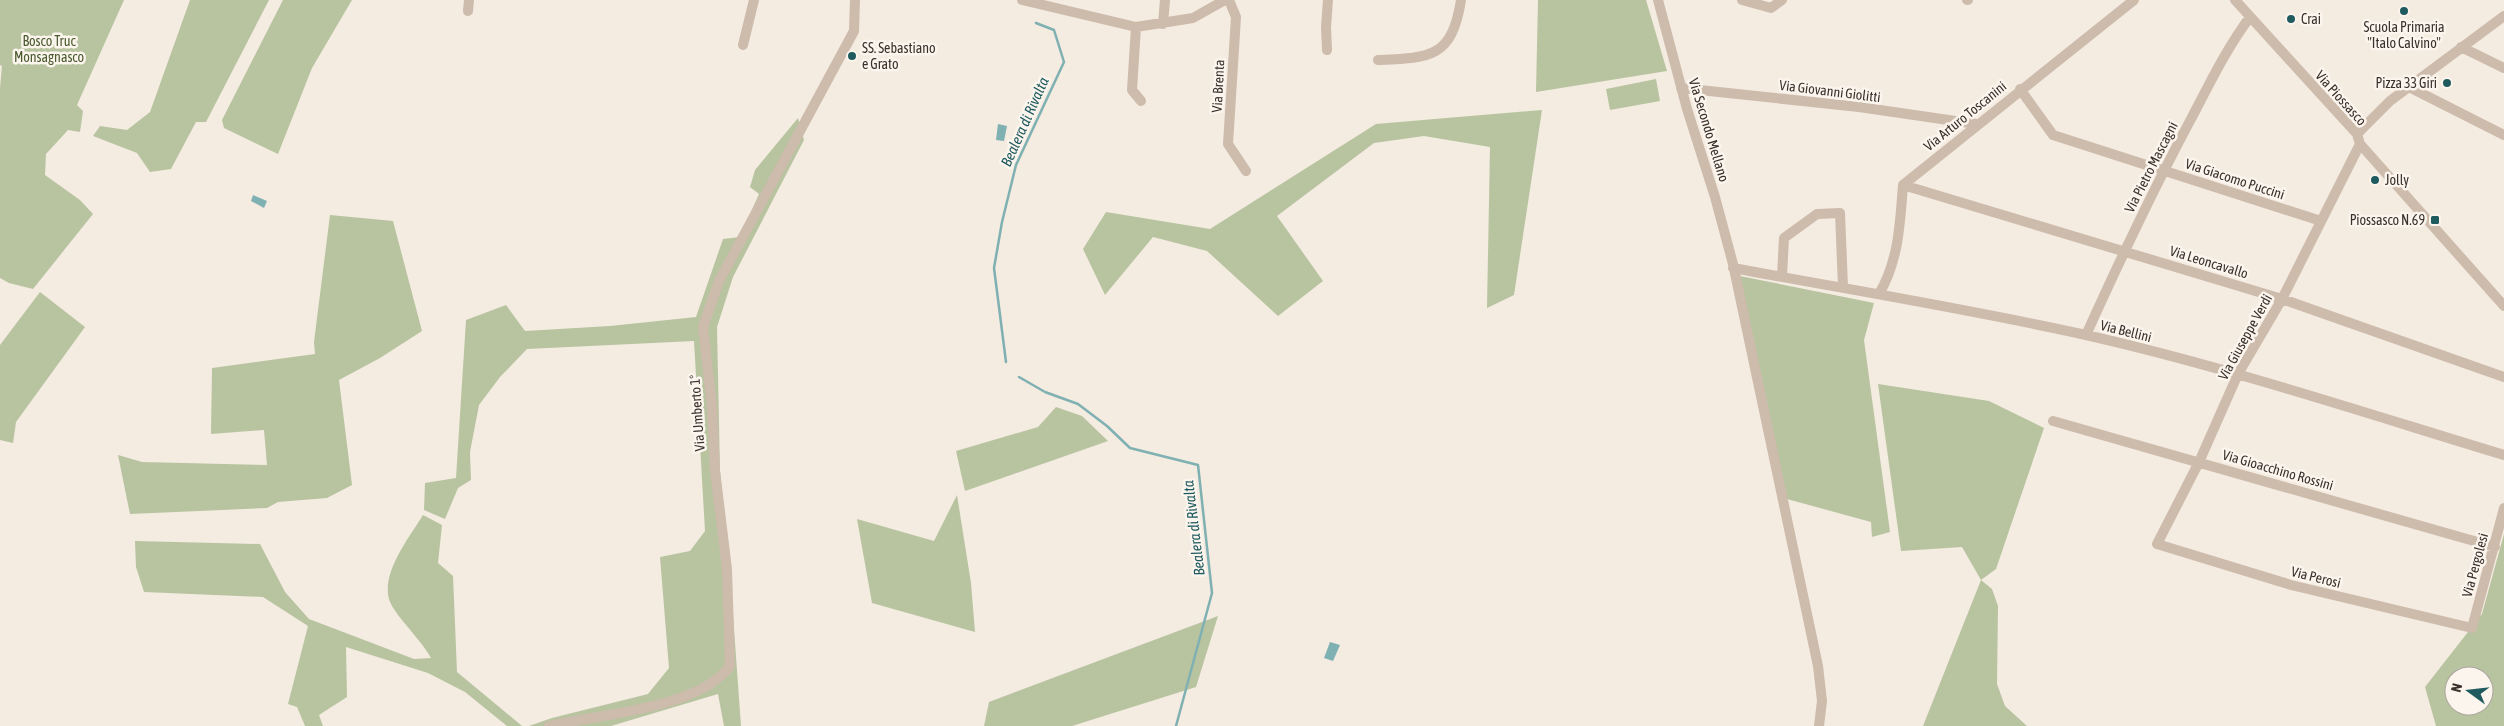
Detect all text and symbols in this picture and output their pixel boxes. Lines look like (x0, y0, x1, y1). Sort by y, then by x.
marker: Scuola Primaria "Italo Calvino" (2398, 5, 2410, 17)
place label: Crai (2301, 11, 2321, 27)
marker: Crai (2285, 13, 2297, 25)
place label: Scuola Primaria "Italo Calvino" (2363, 19, 2445, 51)
park label: Bosco Truc Monsagnasco (14, 33, 84, 65)
place label: SS. Sebastiano e Grato (862, 40, 936, 72)
marker: SS. Sebastiano e Grato (846, 50, 858, 62)
street label: Via Brenta (1209, 59, 1227, 113)
street label: Via Piossasco (2312, 67, 2370, 129)
water label: Bealera di Rivalta (997, 75, 1052, 169)
place label: Pizza 33 Giri (2376, 75, 2437, 91)
street label: Via Secondo Mellano (1686, 76, 1732, 184)
street label: Via Giovanni Giolitti (1778, 77, 1882, 105)
marker: Pizza 33 Giri (2441, 77, 2453, 89)
street label: Via Arturo Toscanini (1921, 78, 2009, 154)
street label: Via Pietro Mascagni (2121, 119, 2181, 215)
street label: Via Giacomo Puccini (2183, 155, 2287, 203)
place label: Jolly (2385, 172, 2409, 188)
marker: Jolly (2369, 174, 2381, 186)
place label: Piossasco N.69 (2350, 212, 2425, 228)
marker: Piossasco N.69 (2429, 214, 2441, 226)
street label: Via Leoncavallo (2168, 242, 2250, 282)
street label: Via Giuseppe Verdi (2215, 291, 2275, 383)
street label: Via Bellini (2099, 317, 2153, 345)
street label: Via Umberto 1° (686, 374, 708, 452)
street label: Via Gioacchino Rossini (2221, 447, 2335, 493)
water label: Bealera di Rivalta (1179, 479, 1208, 577)
street label: Via Pergolesi (2459, 531, 2491, 599)
street label: Via Perosi (2290, 563, 2342, 591)
north arrow (2444, 666, 2494, 716)
text: N (2448, 682, 2465, 694)

